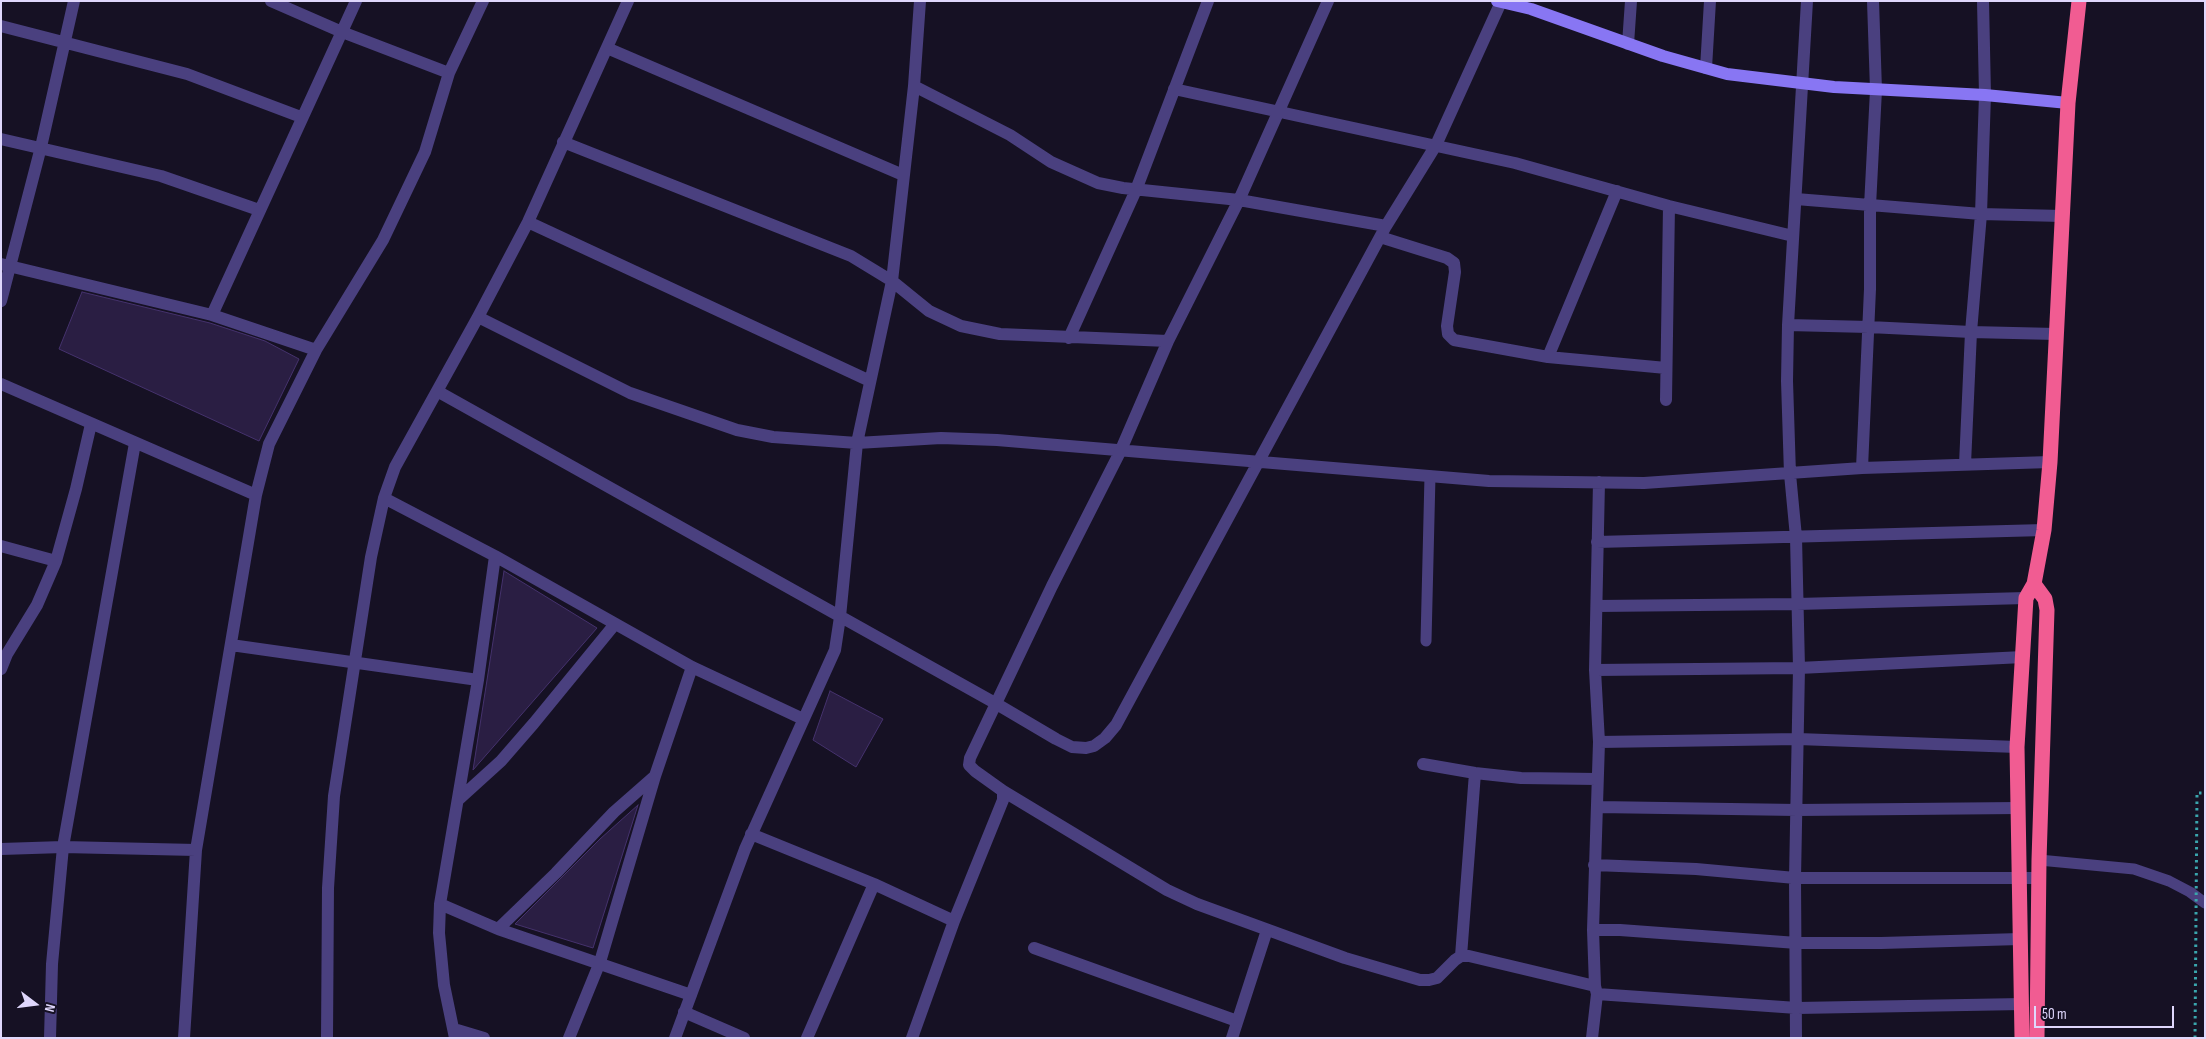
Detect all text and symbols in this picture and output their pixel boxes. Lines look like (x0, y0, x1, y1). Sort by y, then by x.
north arrow (10, 979, 60, 1029)
scale bar (2036, 996, 2176, 1028)
text: N (41, 1002, 59, 1014)
text: 50 m (2042, 1005, 2067, 1024)

